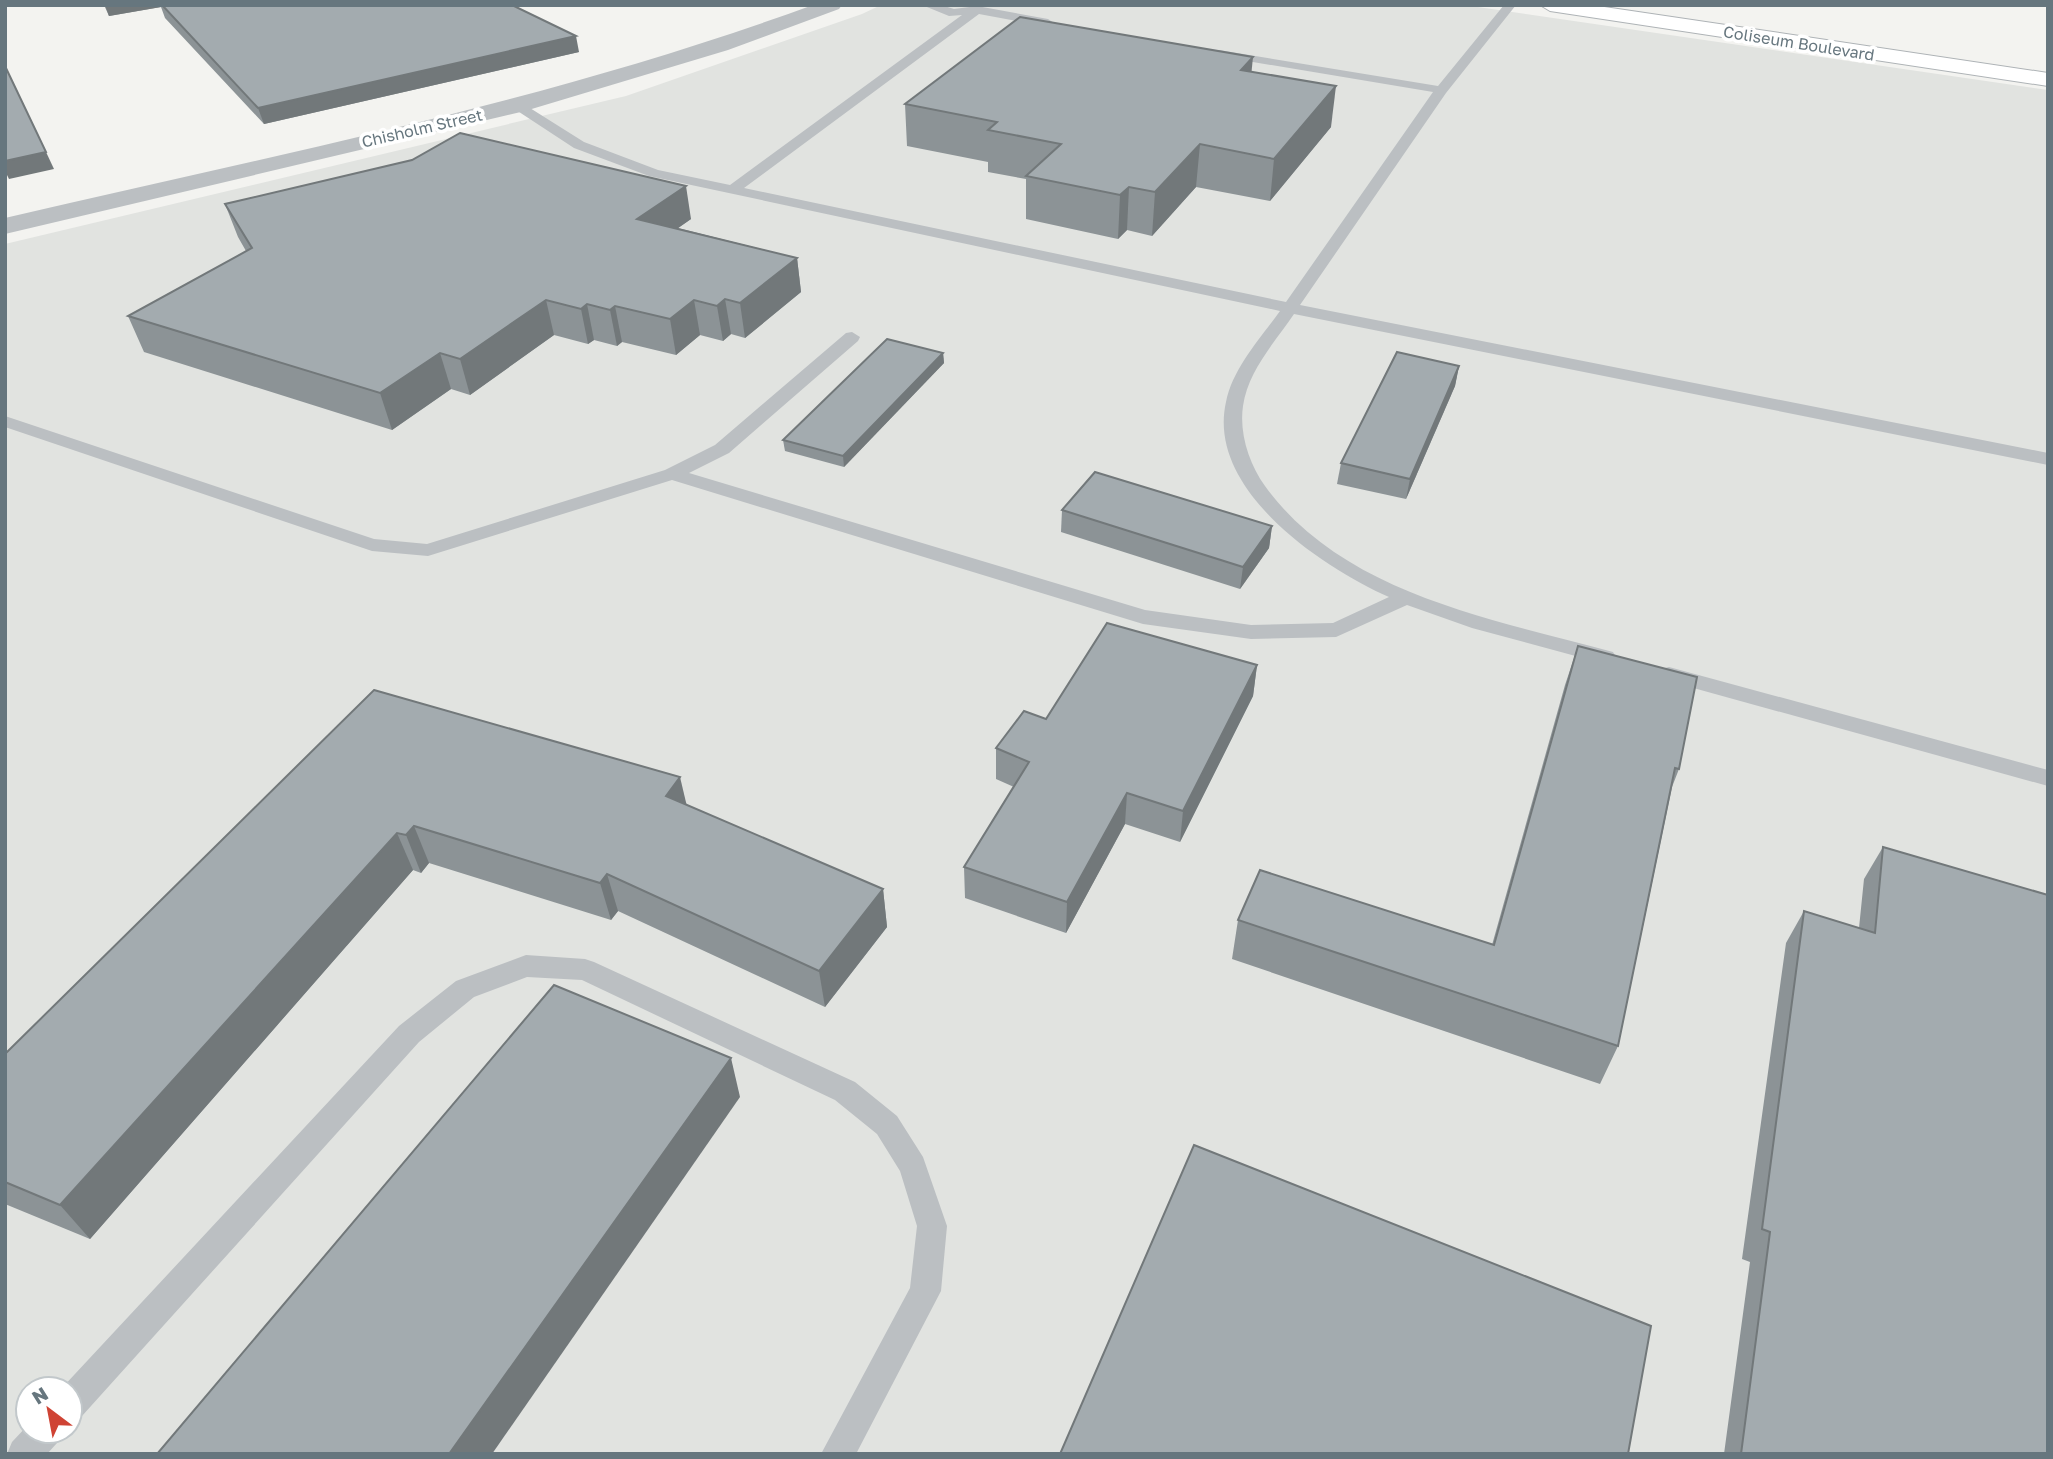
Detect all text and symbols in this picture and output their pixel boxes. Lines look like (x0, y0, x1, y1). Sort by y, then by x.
street label: Coliseum Boulevard (1722, 21, 1876, 65)
street label: Chisholm Street (360, 104, 484, 152)
north arrow (14, 1375, 84, 1445)
text: N (28, 1382, 52, 1409)

